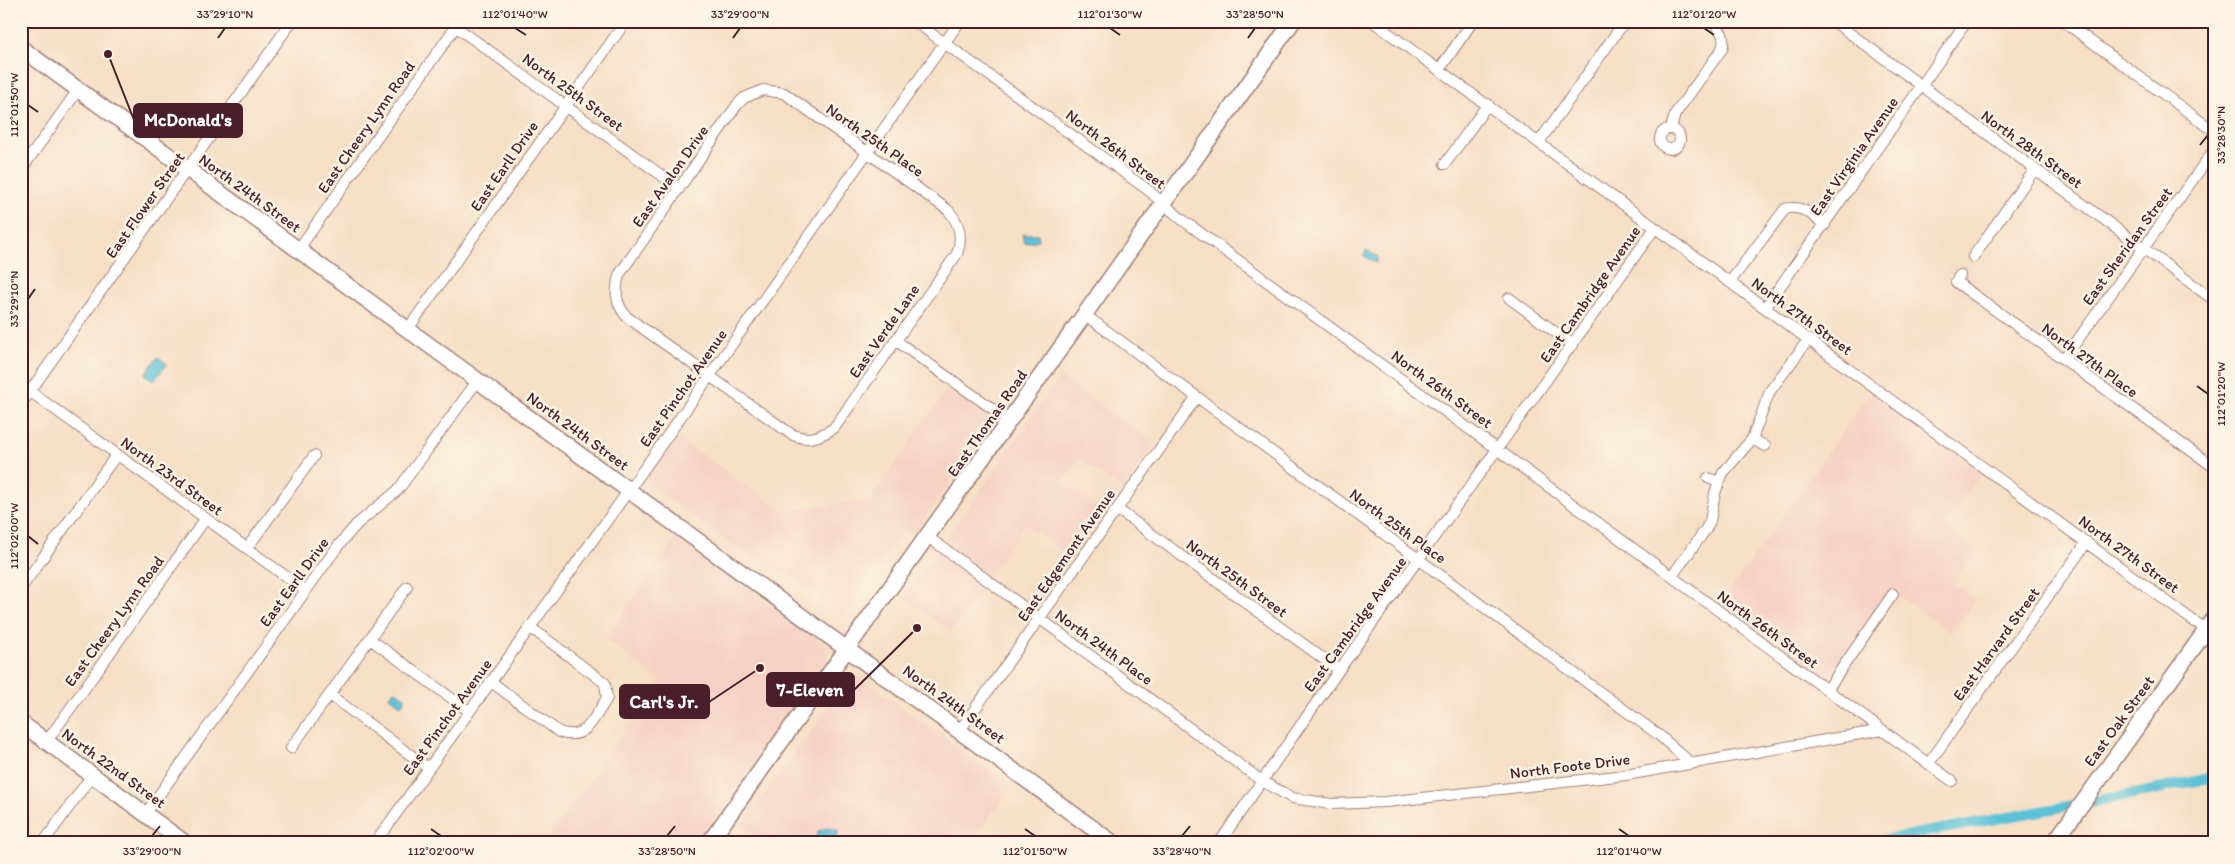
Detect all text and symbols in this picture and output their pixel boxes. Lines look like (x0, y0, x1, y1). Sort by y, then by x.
text: 33°29'10"N (197, 7, 253, 21)
text: 112°01'40"W (482, 7, 548, 21)
text: 33°29'00"N (711, 7, 769, 21)
text: 112°01'30"W (1078, 7, 1142, 21)
text: 33°28'50"N (1226, 7, 1284, 21)
text: 112°01'20"W (1672, 7, 1736, 21)
street label: North 25th Street (519, 49, 627, 135)
street label: East Cheery Lynn Road (313, 57, 419, 197)
text: 112°01'50"W (7, 73, 21, 137)
street label: East Virginia Avenue (1806, 93, 1902, 219)
street label: North 25th Place (822, 99, 928, 181)
callout: McDonald's (134, 104, 242, 137)
street label: North 26th Street (1062, 105, 1170, 193)
street label: North 28th Street (1977, 106, 2087, 192)
text: 33°28'30"N (2214, 106, 2228, 164)
text: McDonald's (144, 109, 232, 131)
street label: East Earll Drive (466, 117, 542, 215)
street label: East Avalon Drive (628, 121, 712, 231)
street label: East Flower Street (101, 148, 189, 262)
street label: North 24th Street (195, 150, 305, 237)
street label: East Sheridan Street (2078, 183, 2176, 309)
street label: East Cambridge Avenue (1535, 222, 1645, 366)
text: 33°29'10"N (7, 271, 21, 327)
street label: North 27th Street (1748, 273, 1856, 359)
street label: East Verde Lane (845, 281, 923, 381)
street label: North 27th Place (2038, 319, 2142, 401)
street label: East Pinchot Avenue (635, 325, 731, 451)
street label: North 26th Street (1388, 346, 1496, 432)
text: 112°01'20"W (2214, 362, 2228, 426)
street label: East Thomas Road (943, 366, 1031, 480)
street label: North 24th Street (523, 388, 633, 475)
street label: North 23rd Street (117, 433, 227, 519)
street label: North 25th Place (1346, 484, 1450, 568)
street label: East Edgemont Avenue (1013, 485, 1119, 625)
text: 112°02'00"W (7, 503, 21, 569)
street label: North 27th Street (2075, 511, 2183, 597)
street label: East Earll Drive (255, 534, 333, 630)
street label: North 25th Street (1183, 535, 1291, 621)
street label: East Cheery Lynn Road (60, 552, 168, 690)
street label: East Cambridge Avenue (1299, 553, 1411, 695)
street label: East Harvard Street (1948, 584, 2044, 704)
street label: North 26th Street (1714, 586, 1822, 672)
street label: North 24th Place (1051, 605, 1157, 689)
street label: East Pinchot Avenue (398, 655, 496, 779)
street label: North 24th Street (899, 661, 1009, 748)
street label: East Oak Street (2080, 672, 2158, 770)
callout: 7-Eleven (767, 673, 854, 706)
text: 7-Eleven (776, 679, 844, 701)
callout: Carl's Jr. (620, 685, 709, 718)
text: Carl's Jr. (629, 691, 699, 713)
street label: North 22nd Street (58, 724, 170, 812)
street label: North Foote Drive (1509, 749, 1632, 783)
text: 33°29'00"N (123, 844, 181, 858)
text: 112°02'00"W (408, 844, 474, 858)
text: 33°28'50"N (638, 844, 696, 858)
text: 112°01'50"W (1003, 844, 1067, 858)
text: 33°28'40"N (1153, 844, 1211, 858)
text: 112°01'40"W (1596, 844, 1662, 858)

